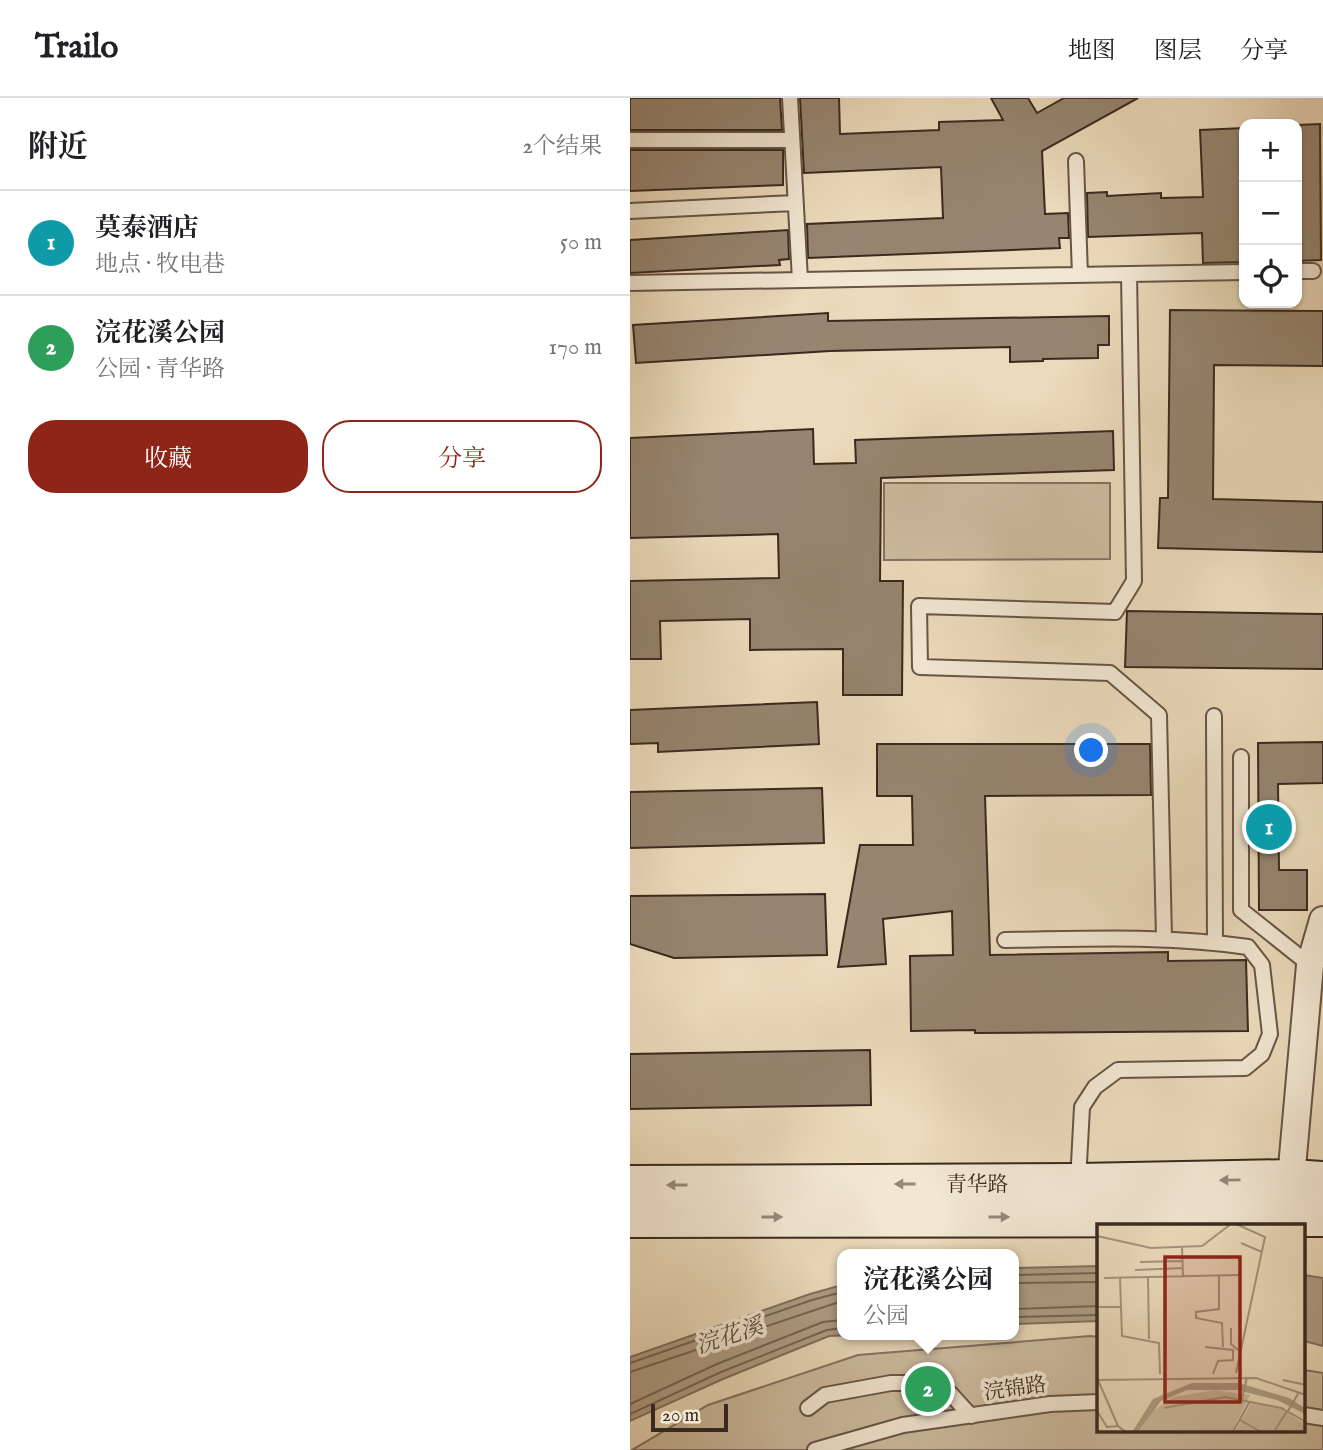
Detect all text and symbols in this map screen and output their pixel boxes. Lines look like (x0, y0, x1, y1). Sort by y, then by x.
text: Trailo (35, 27, 118, 69)
text: 地图 (1068, 36, 1116, 67)
text: 图层 (1154, 36, 1202, 67)
text: 分享 (1240, 36, 1288, 67)
map controls (1239, 119, 1302, 308)
button: + (1239, 119, 1302, 182)
text: 附近 (28, 129, 88, 167)
text: 2个结果 (522, 132, 602, 161)
button: − (1239, 182, 1302, 245)
text: 莫泰酒店 (95, 212, 199, 245)
text: 1 (47, 228, 55, 257)
text: 50 m (560, 228, 602, 257)
button: locate (1239, 245, 1302, 308)
text: 地点 · 牧电巷 (95, 250, 225, 279)
text: 浣花溪公园 (95, 317, 225, 350)
text: 2 (46, 333, 56, 362)
text: 170 m (549, 333, 602, 362)
text: 公园 · 青华路 (95, 355, 225, 384)
button: 收藏 (28, 420, 308, 493)
button: 分享 (322, 420, 602, 493)
your location (1074, 733, 1108, 767)
pin: 1 (1246, 801, 1292, 853)
street label: 青华路 (946, 1172, 1009, 1199)
one-way arrow (1219, 1174, 1241, 1186)
one-way arrow (894, 1178, 916, 1190)
one-way arrow (666, 1179, 688, 1191)
one-way arrow (761, 1211, 783, 1223)
one-way arrow (988, 1211, 1010, 1223)
inset map (1097, 1224, 1306, 1432)
popup (837, 1249, 1019, 1340)
text: 浣花溪公园 (863, 1264, 993, 1297)
text: 公园 (863, 1302, 909, 1331)
water label: 浣花溪 (692, 1311, 770, 1361)
pin: 2 (905, 1363, 951, 1415)
street label: 浣锦路 (982, 1372, 1048, 1407)
scale bar (651, 1401, 728, 1433)
text: 20 m (662, 1404, 699, 1428)

